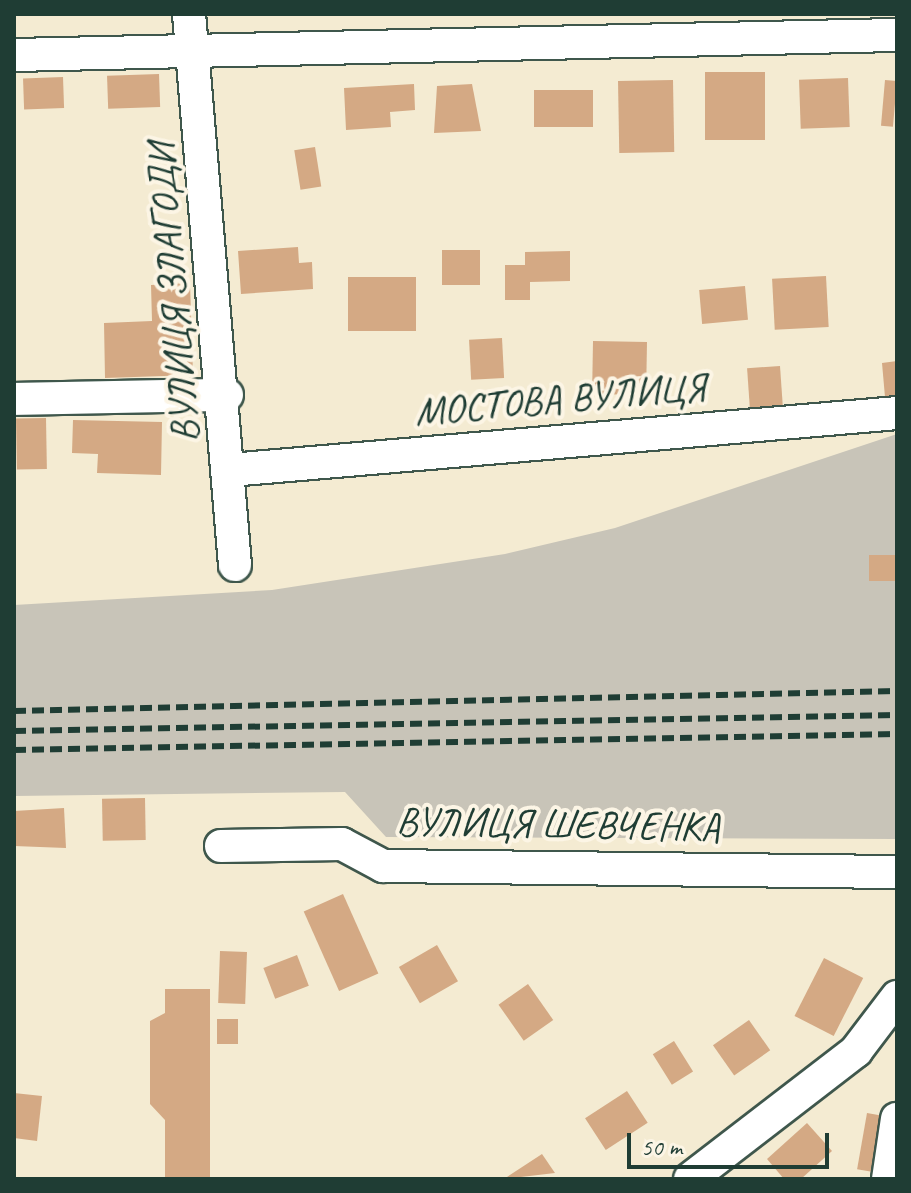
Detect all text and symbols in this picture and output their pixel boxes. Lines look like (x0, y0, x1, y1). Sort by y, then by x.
street label: ВУЛИЦЯ ЗЛАГОДИ (136, 141, 210, 445)
street label: МОСТОВА ВУЛИЦЯ (413, 362, 707, 436)
street label: ВУЛИЦЯ ШЕВЧЕНКА (396, 797, 720, 851)
scale bar (631, 1117, 833, 1167)
text: 50 m (641, 1132, 682, 1162)

